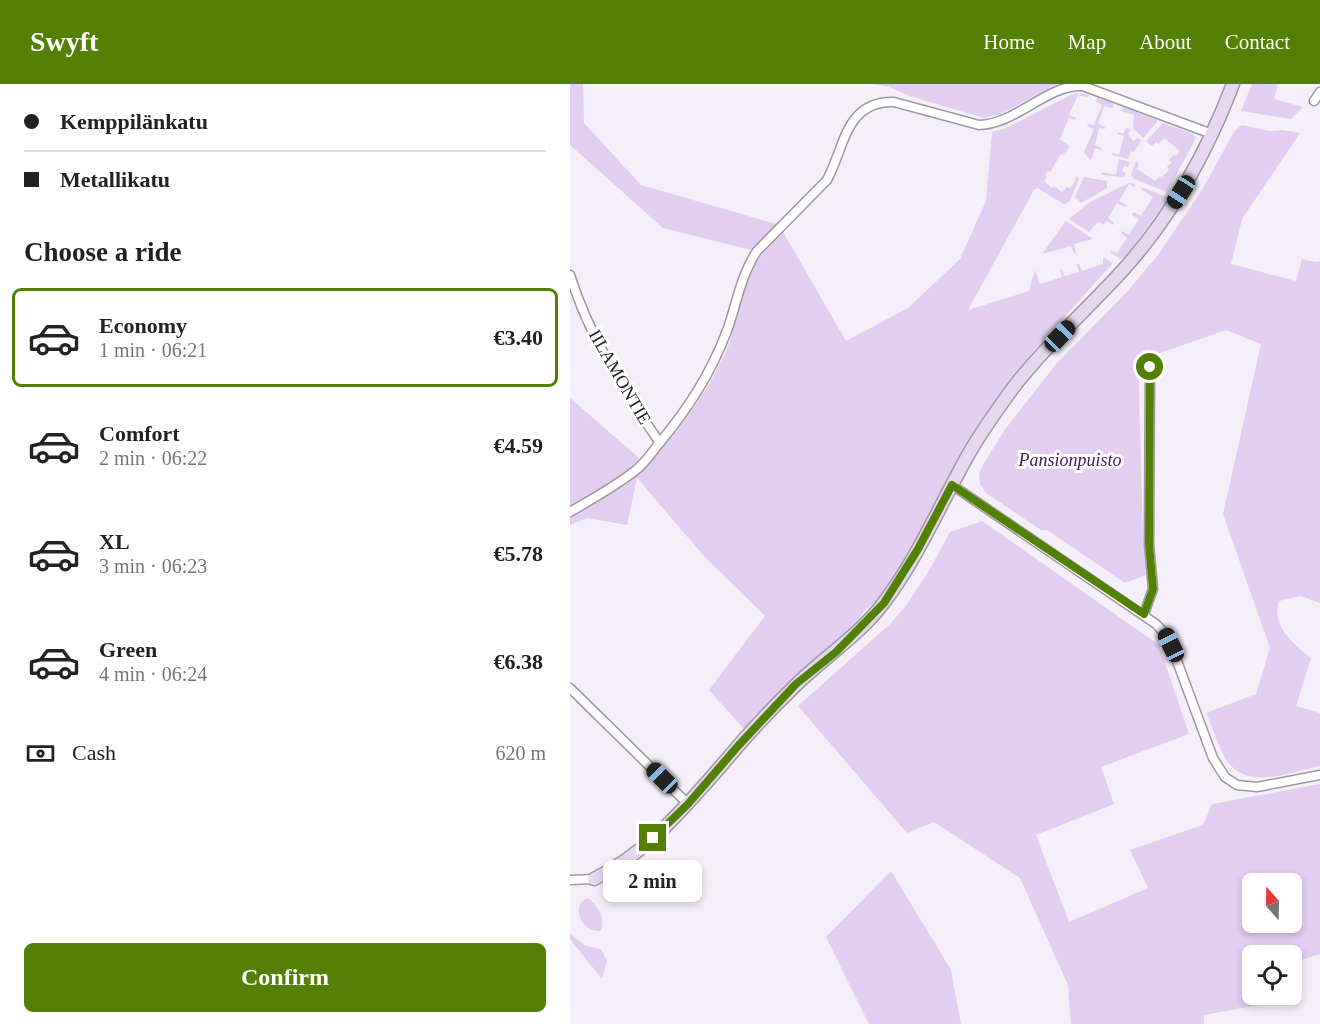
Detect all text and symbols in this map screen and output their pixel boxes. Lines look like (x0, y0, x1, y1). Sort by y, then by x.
text: Swyft (30, 26, 98, 57)
text: Home (983, 30, 1035, 54)
text: Map (1068, 30, 1106, 54)
text: About (1139, 30, 1192, 54)
text: Contact (1225, 30, 1290, 54)
text: Kemppilänkatu (60, 109, 208, 134)
text: Metallikatu (60, 167, 170, 192)
car (1164, 172, 1198, 212)
text: Choose a ride (24, 237, 182, 267)
icon: car (27, 311, 81, 365)
text: Economy (99, 313, 187, 338)
car (1041, 317, 1079, 355)
text: €3.40 (494, 325, 543, 350)
street label: IILAMONTIE (585, 326, 655, 428)
text: 1 min · 06:21 (99, 339, 207, 361)
route start (1136, 353, 1163, 380)
icon: car (27, 419, 81, 473)
text: Comfort (99, 421, 180, 446)
text: €4.59 (494, 433, 543, 458)
text: 2 min · 06:22 (99, 447, 207, 469)
park label: Pansionpuisto (1017, 450, 1122, 470)
icon: car (27, 527, 81, 581)
text: XL (99, 529, 130, 554)
text: €5.78 (494, 541, 543, 566)
text: 3 min · 06:23 (99, 555, 207, 577)
car (1155, 625, 1187, 665)
icon: car (27, 635, 81, 689)
text: Green (99, 637, 157, 662)
text: €6.38 (494, 649, 543, 674)
text: 4 min · 06:24 (99, 663, 207, 685)
icon: cash (24, 737, 57, 770)
text: Cash (72, 740, 116, 765)
text: 620 m (495, 742, 546, 764)
car (643, 759, 681, 797)
route end (639, 824, 666, 851)
callout: 2 min (604, 859, 702, 901)
text: 2 min (628, 870, 677, 892)
north arrow (1242, 873, 1302, 933)
map controls (1242, 873, 1302, 1005)
button: Confirm (24, 943, 546, 1012)
button: locate (1242, 945, 1302, 1005)

